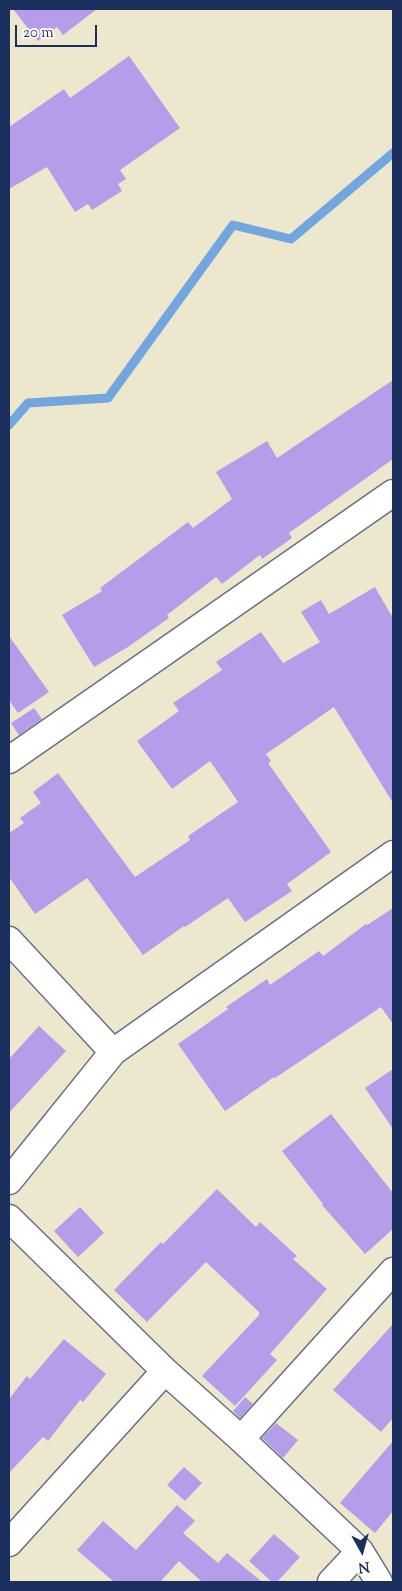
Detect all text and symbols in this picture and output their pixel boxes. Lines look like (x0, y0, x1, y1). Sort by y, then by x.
scale bar (18, 15, 100, 47)
text: 20 m (23, 23, 54, 44)
north arrow (337, 1526, 387, 1576)
text: N (357, 1555, 371, 1576)

